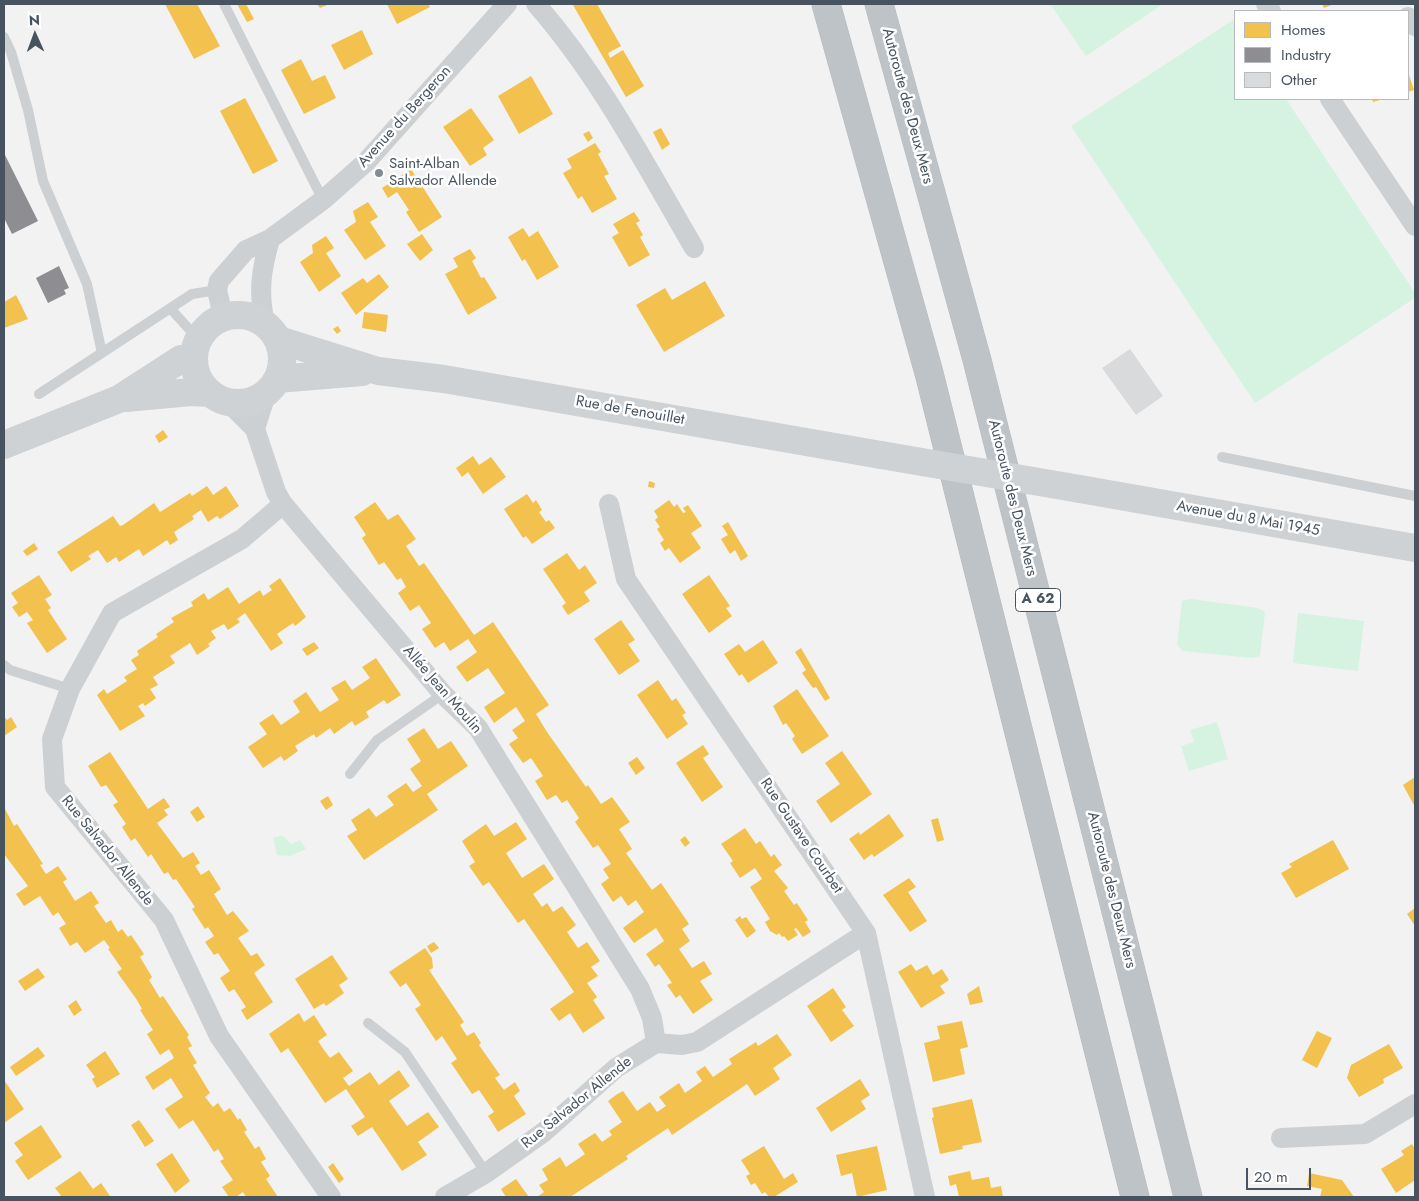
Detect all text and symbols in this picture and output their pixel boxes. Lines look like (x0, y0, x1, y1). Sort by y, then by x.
north arrow (10, 10, 60, 60)
text: N (29, 10, 40, 30)
legend (1234, 10, 1409, 100)
text: Homes (1281, 19, 1325, 41)
street label: Autoroute des Deux Mers (878, 26, 936, 186)
text: Industry (1281, 44, 1331, 66)
street label: Avenue du Bergeron (355, 63, 455, 171)
text: Other (1281, 69, 1317, 91)
place label: Saint-Alban Salvador Allende (389, 155, 497, 190)
marker: Saint-Alban Salvador Allende (373, 167, 385, 179)
street label: Rue de Fenouillet (574, 393, 686, 429)
street label: Autoroute des Deux Mers (984, 418, 1040, 578)
street label: Avenue du 8 Mai 1945 (1175, 498, 1321, 540)
road number: A 62 (1016, 588, 1060, 612)
street label: Allée Jean Moulin (399, 642, 485, 738)
street label: Rue Gustave Courbet (756, 775, 846, 897)
street label: Rue Salvador Allende (57, 792, 157, 910)
street label: Autoroute des Deux Mers (1083, 810, 1139, 970)
street label: Rue Salvador Allende (518, 1053, 636, 1153)
scale bar (1249, 1158, 1314, 1190)
text: 20 m (1254, 1166, 1288, 1188)

